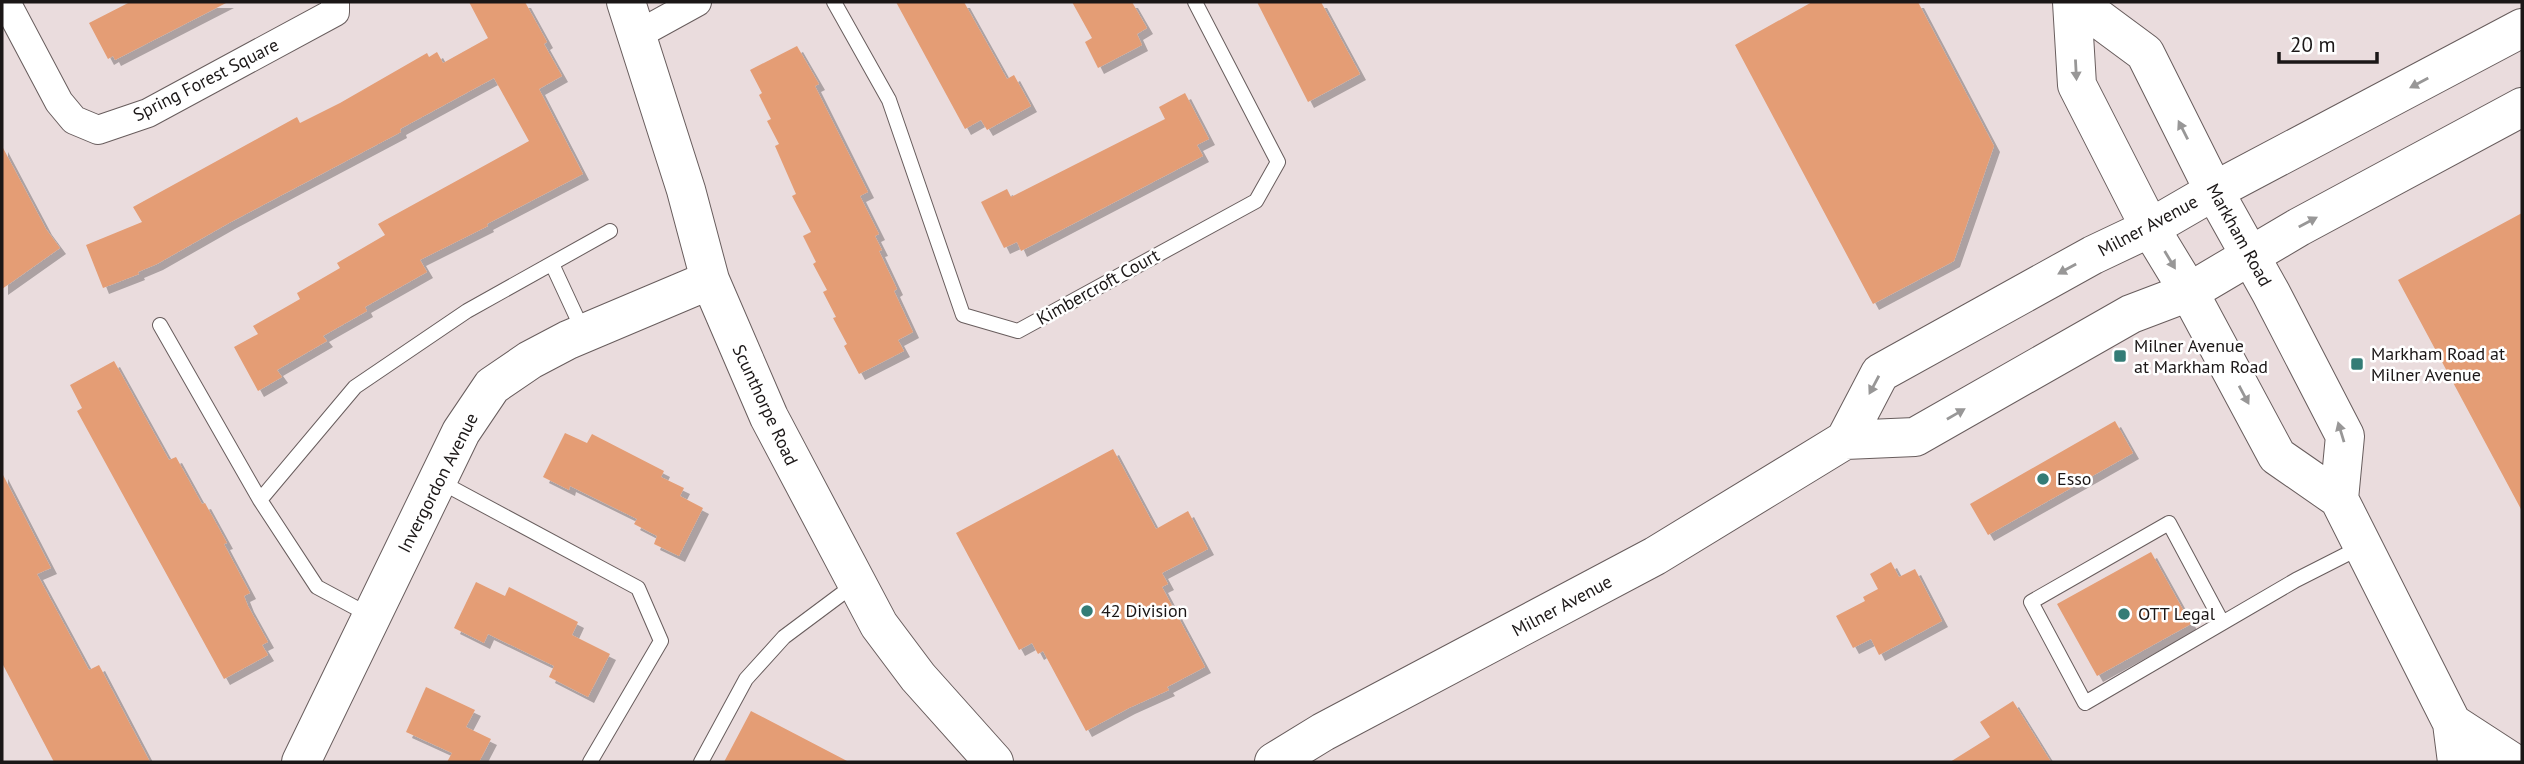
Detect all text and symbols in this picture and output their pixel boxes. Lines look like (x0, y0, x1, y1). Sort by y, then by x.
scale bar (2279, 21, 2377, 65)
text: 20 m (2290, 31, 2336, 58)
street label: Spring Forest Square (129, 33, 282, 126)
one-way arrow (2071, 59, 2082, 81)
one-way arrow (2408, 76, 2428, 88)
one-way arrow (2178, 120, 2189, 140)
street label: Markham Road (2202, 179, 2277, 290)
street label: Milner Avenue (2094, 190, 2202, 262)
one-way arrow (2298, 216, 2318, 228)
street label: Kimbercroft Court (1032, 243, 1163, 330)
one-way arrow (2163, 251, 2176, 270)
one-way arrow (2057, 263, 2077, 275)
place label: Milner Avenue at Markham Road (2134, 334, 2268, 378)
street label: Scunthorpe Road (727, 341, 804, 469)
place label: Markham Road at Milner Avenue (2371, 342, 2505, 386)
marker: Milner Avenue at Markham Road (2112, 348, 2128, 364)
marker: Markham Road at Milner Avenue (2349, 356, 2365, 372)
one-way arrow (1868, 375, 1879, 395)
one-way arrow (2238, 386, 2250, 405)
one-way arrow (1946, 408, 1965, 420)
street label: Invergordon Avenue (392, 409, 483, 557)
one-way arrow (2335, 421, 2345, 442)
place label: Esso (2057, 467, 2091, 490)
marker: Esso (2035, 471, 2051, 487)
street label: Milner Avenue (1508, 570, 1616, 642)
place label: 42 Division (1101, 599, 1187, 622)
place label: OTT Legal (2138, 602, 2216, 625)
marker: 42 Division (1079, 603, 1095, 619)
marker: OTT Legal (2116, 606, 2132, 622)

